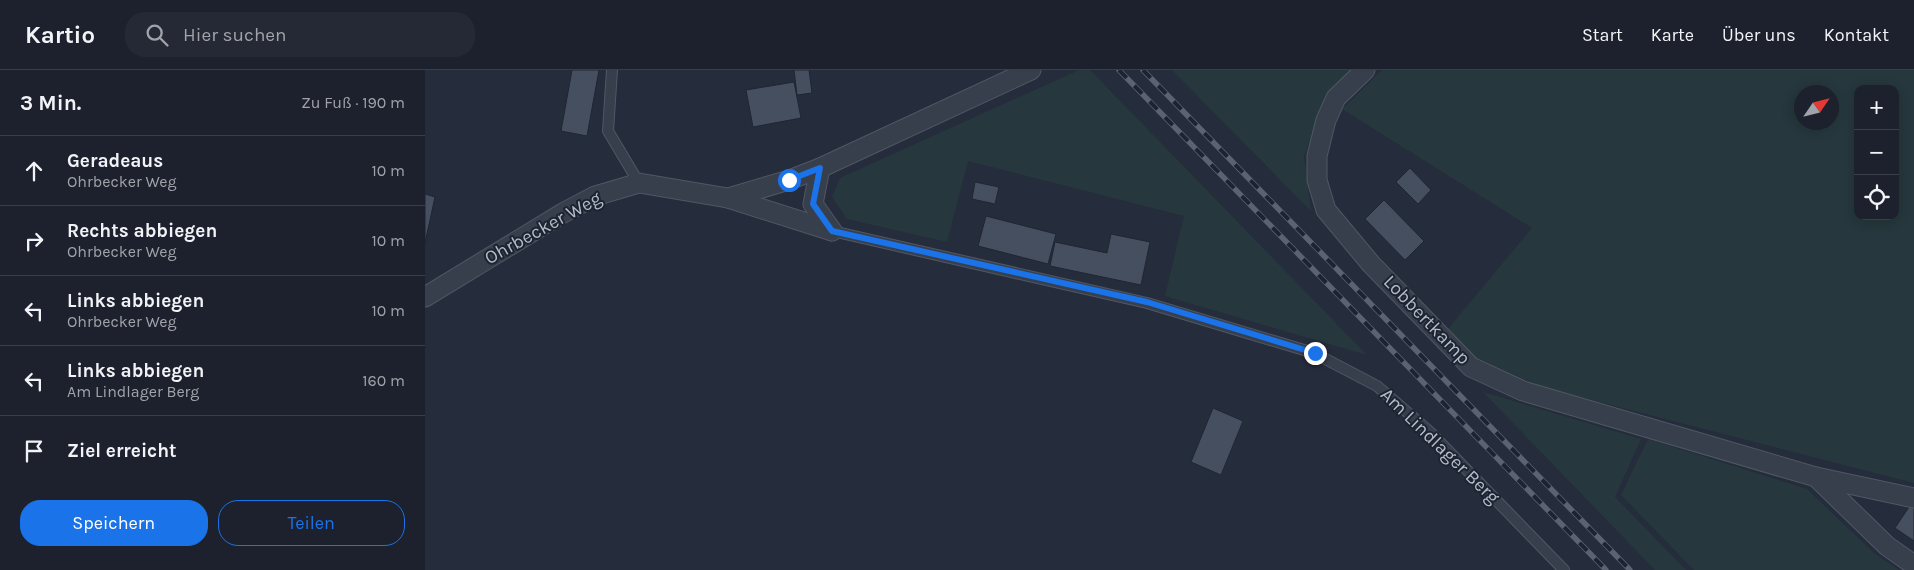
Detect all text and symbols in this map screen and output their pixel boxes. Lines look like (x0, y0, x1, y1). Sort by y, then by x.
search box (125, 12, 475, 57)
text: Kartio (25, 21, 95, 49)
icon: search (143, 21, 171, 49)
text: Hier suchen (183, 24, 287, 46)
text: Start (1582, 24, 1623, 46)
text: Karte (1651, 24, 1694, 46)
text: Über uns (1722, 24, 1796, 46)
text: Kontakt (1824, 24, 1889, 46)
north arrow (1794, 85, 1839, 130)
map controls (1854, 85, 1899, 220)
button: + (1854, 85, 1899, 130)
text: 3 Min. (20, 91, 81, 115)
text: Zu Fuß · 190 m (301, 93, 405, 112)
button: − (1854, 130, 1899, 175)
text: Geradeaus (67, 150, 163, 172)
icon: ahead (20, 157, 48, 185)
text: 10 m (371, 161, 405, 180)
route start (778, 169, 801, 192)
text: Ohrbecker Weg (67, 172, 177, 191)
button: locate (1854, 175, 1899, 220)
street label: Ohrbecker Weg (481, 187, 605, 269)
text: Rechts abbiegen (67, 220, 217, 242)
icon: right (20, 227, 48, 255)
text: 10 m (371, 231, 405, 250)
text: Ohrbecker Weg (67, 242, 177, 261)
street label: Lobbertkamp (1379, 271, 1475, 369)
text: Links abbiegen (67, 290, 204, 312)
icon: left (20, 297, 48, 325)
text: 10 m (371, 301, 405, 320)
text: Ohrbecker Weg (67, 312, 177, 331)
route end (1304, 342, 1327, 365)
text: Links abbiegen (67, 360, 204, 382)
icon: left (20, 367, 48, 395)
text: 160 m (362, 371, 405, 390)
text: Am Lindlager Berg (67, 382, 199, 401)
street label: Am Lindlager Berg (1376, 384, 1504, 509)
icon: arrive (20, 437, 48, 465)
text: Ziel erreicht (67, 440, 177, 462)
button: Speichern (20, 500, 208, 546)
button: Teilen (218, 500, 405, 546)

